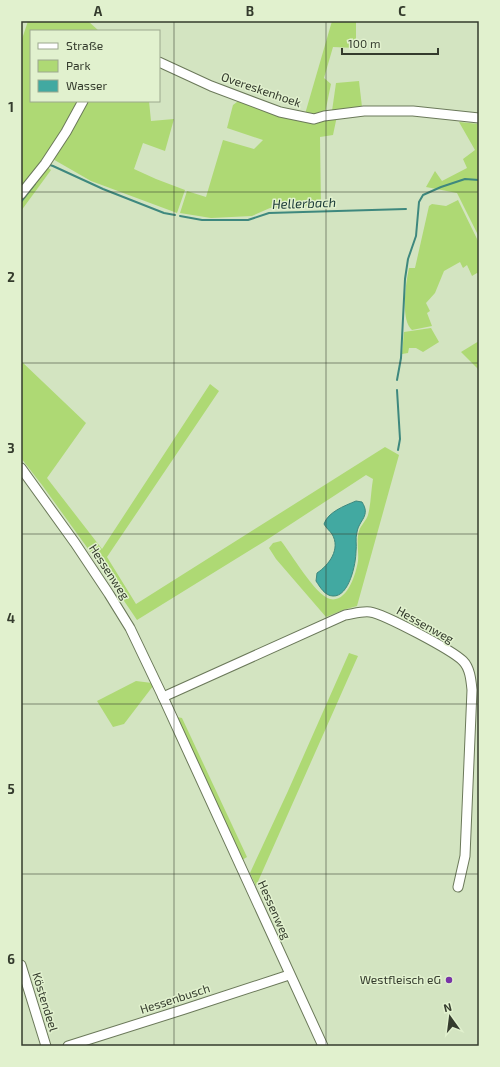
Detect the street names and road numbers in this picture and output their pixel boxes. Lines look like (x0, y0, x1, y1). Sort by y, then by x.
street label: Overeskenhoek (220, 69, 303, 109)
street label: Hessenweg (87, 541, 133, 602)
street label: Hessenweg (395, 603, 457, 646)
street label: Hessenweg (256, 878, 294, 942)
street label: Köstendeel (30, 970, 62, 1033)
street label: Hessenbusch (138, 980, 211, 1016)

